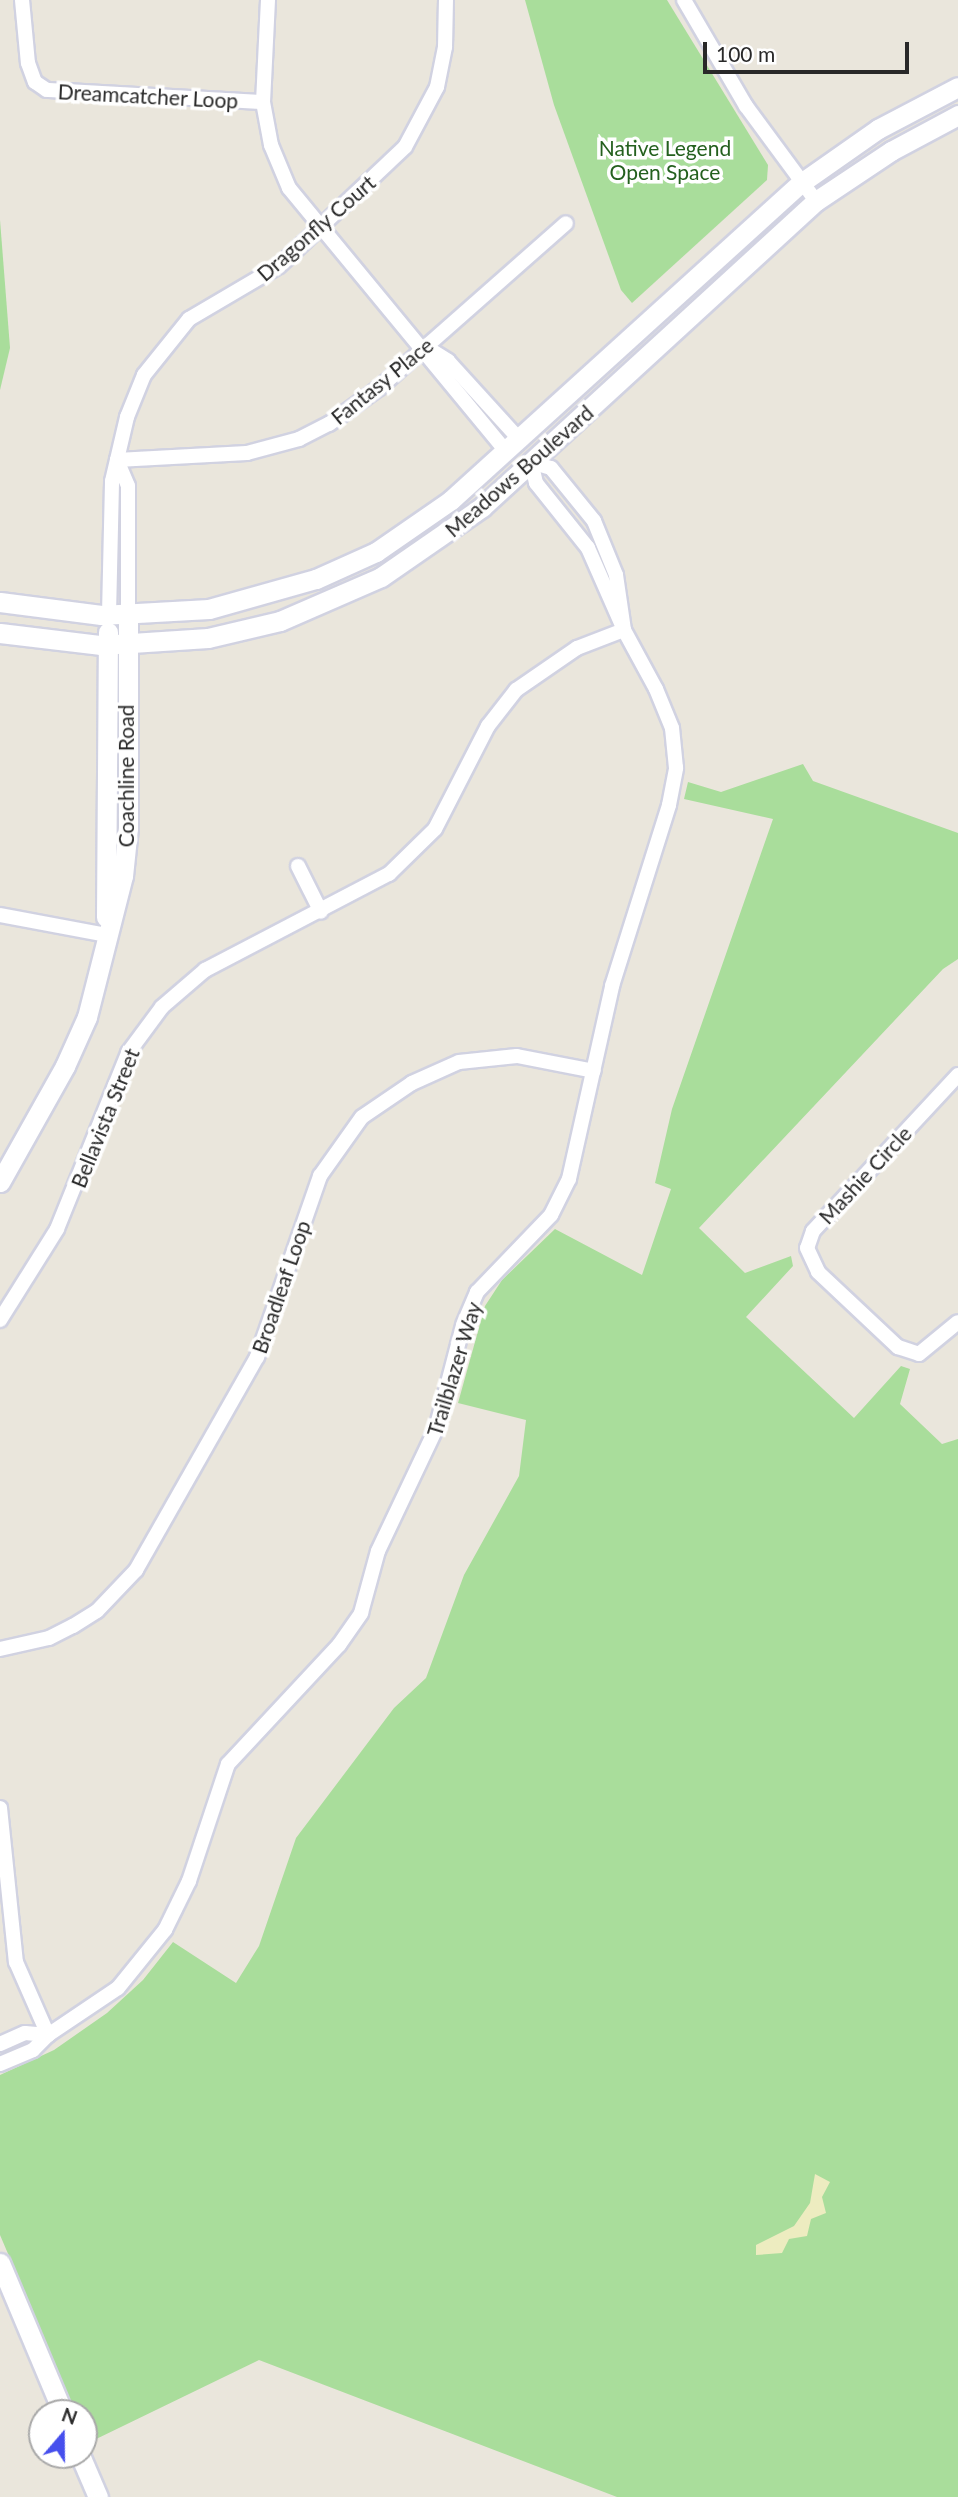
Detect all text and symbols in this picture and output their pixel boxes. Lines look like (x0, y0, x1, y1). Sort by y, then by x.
scale bar (706, 28, 912, 72)
text: 100 m (716, 41, 775, 66)
street label: Dreamcatcher Loop (57, 79, 239, 113)
park label: Native Legend Open Space (599, 135, 731, 185)
street label: Dragonfly Court (251, 170, 381, 286)
street label: Fantasy Place (326, 332, 438, 430)
street label: Meadows Boulevard (440, 400, 598, 542)
street label: Coachline Road (113, 705, 139, 847)
street label: Bellavista Street (66, 1045, 144, 1191)
street label: Mashie Circle (813, 1121, 917, 1229)
street label: Broadleaf Loop (246, 1217, 316, 1357)
street label: Trailblazer Way (421, 1298, 487, 1440)
north arrow (28, 2399, 98, 2469)
text: N (59, 2402, 80, 2429)

